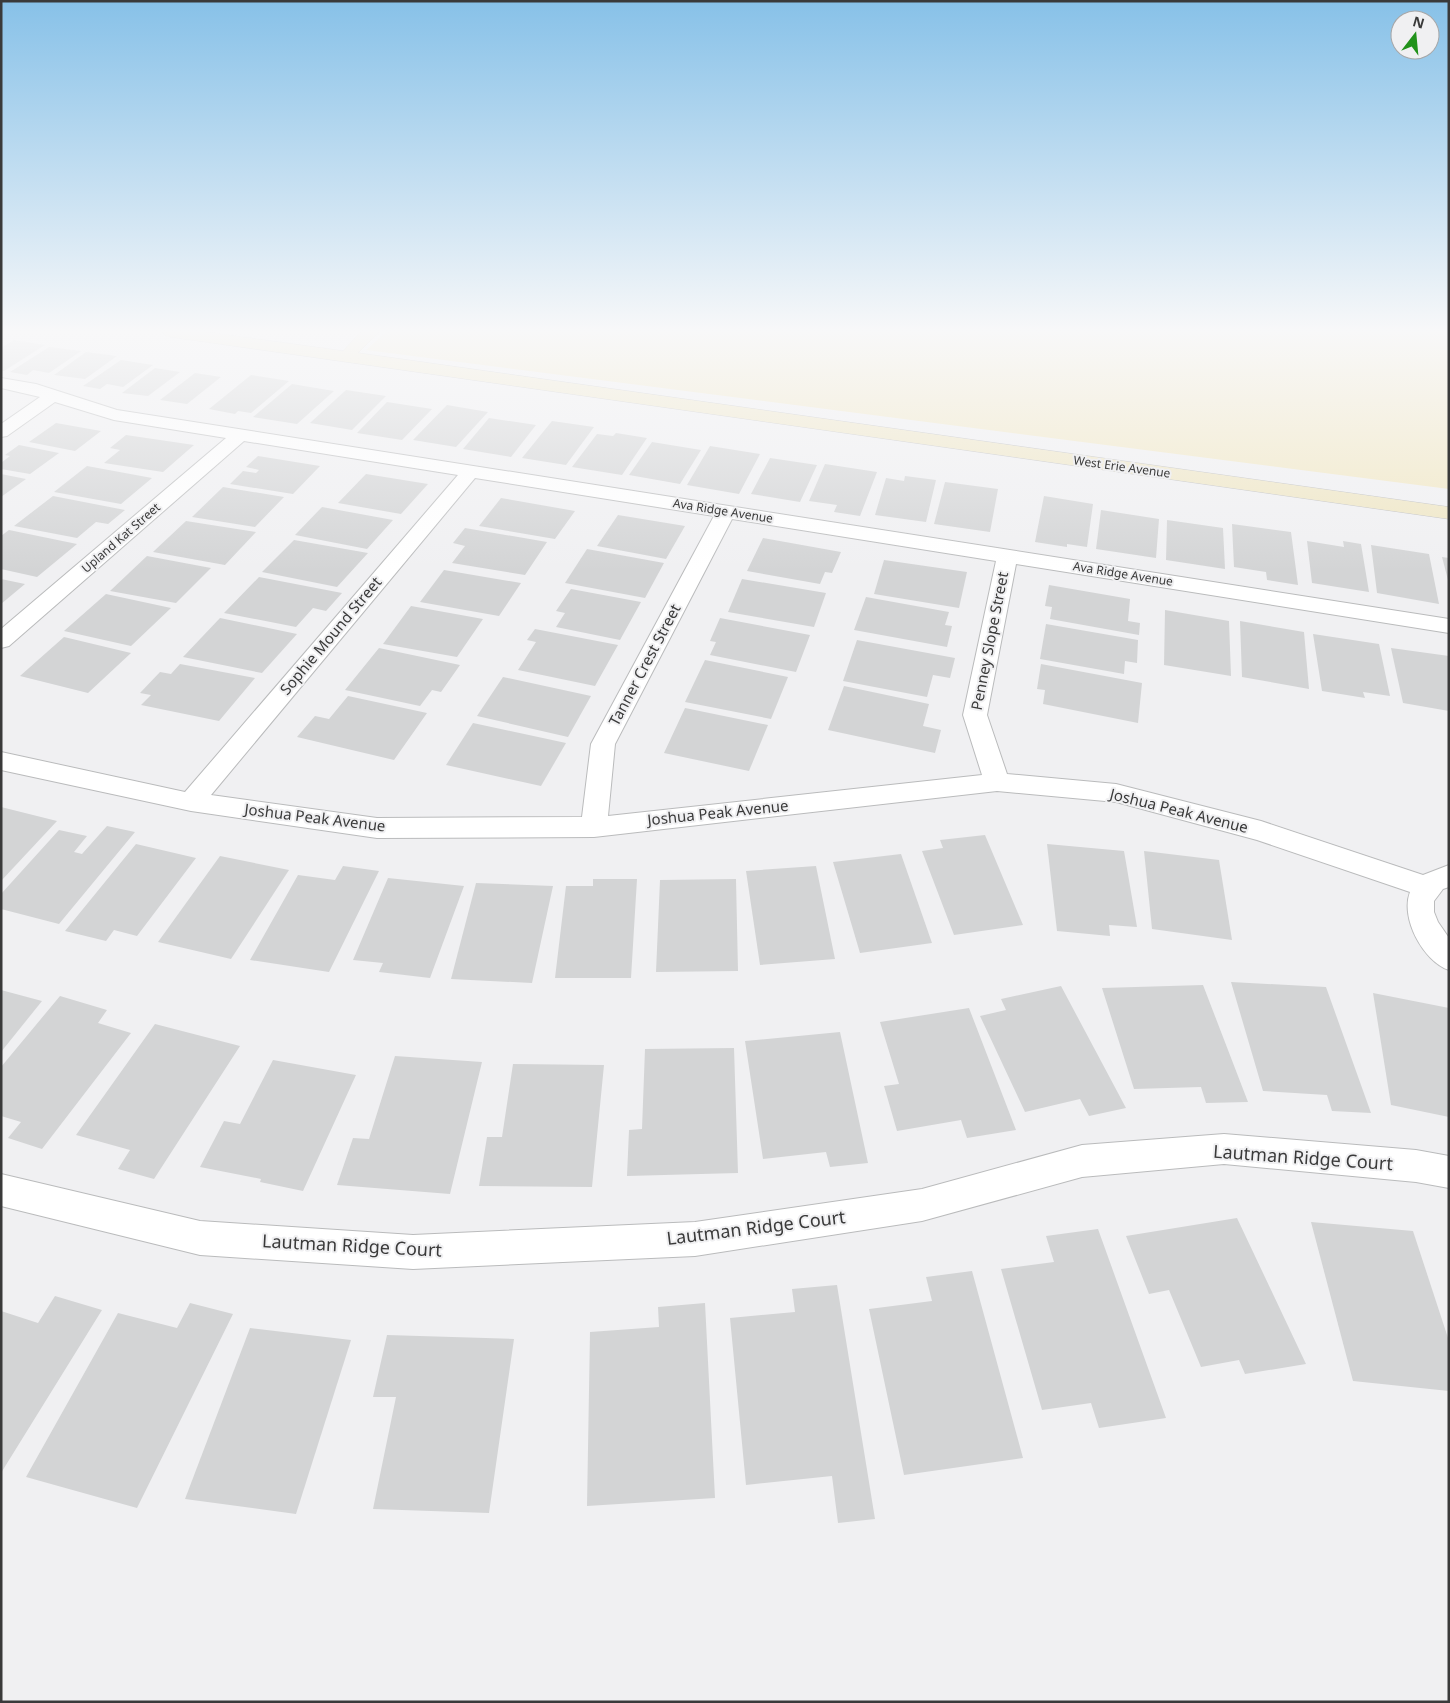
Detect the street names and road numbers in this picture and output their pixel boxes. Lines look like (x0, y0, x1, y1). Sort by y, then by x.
street label: West Erie Avenue (1073, 451, 1172, 482)
street label: Ava Ridge Avenue (672, 494, 774, 527)
street label: Upland Kat Street (78, 498, 164, 577)
street label: Ava Ridge Avenue (1072, 557, 1174, 590)
street label: Penney Slope Street (966, 569, 1012, 712)
street label: Sophie Mound Street (275, 572, 386, 699)
street label: Tanner Crest Street (604, 600, 685, 729)
street label: Joshua Peak Avenue (1106, 783, 1250, 837)
street label: Joshua Peak Avenue (644, 795, 789, 830)
street label: Joshua Peak Avenue (242, 798, 387, 836)
street label: Lautman Ridge Court (1212, 1139, 1394, 1175)
street label: Lautman Ridge Court (665, 1204, 847, 1250)
street label: Lautman Ridge Court (262, 1228, 443, 1262)

